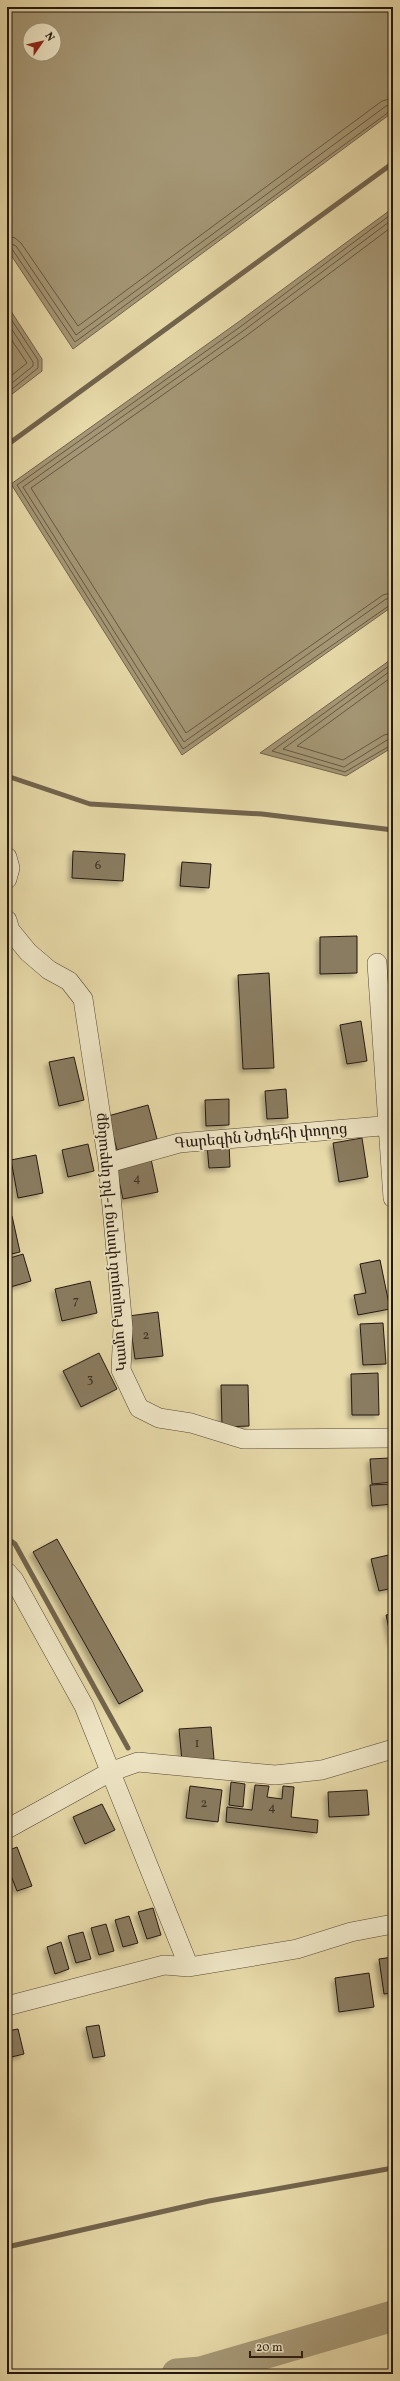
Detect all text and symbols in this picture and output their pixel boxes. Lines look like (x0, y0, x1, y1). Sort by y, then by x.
north arrow (22, 22, 62, 62)
text: N (41, 30, 58, 45)
house number: 6 (95, 857, 102, 875)
street label: Կամո Բալայան փողոց 1-ին նրբանցք (90, 1112, 134, 1372)
street label: Գարեգին Նժդեհի փողոց (174, 1119, 348, 1155)
house number: 4 (133, 1170, 141, 1188)
house number: 7 (73, 1292, 79, 1310)
house number: 2 (143, 1327, 150, 1345)
house number: 3 (87, 1371, 94, 1389)
house number: 1 (194, 1735, 200, 1753)
house number: 2 (201, 1795, 208, 1813)
house number: 4 (268, 1799, 276, 1817)
scale bar (250, 2333, 302, 2359)
text: 20 m (256, 2340, 283, 2356)

